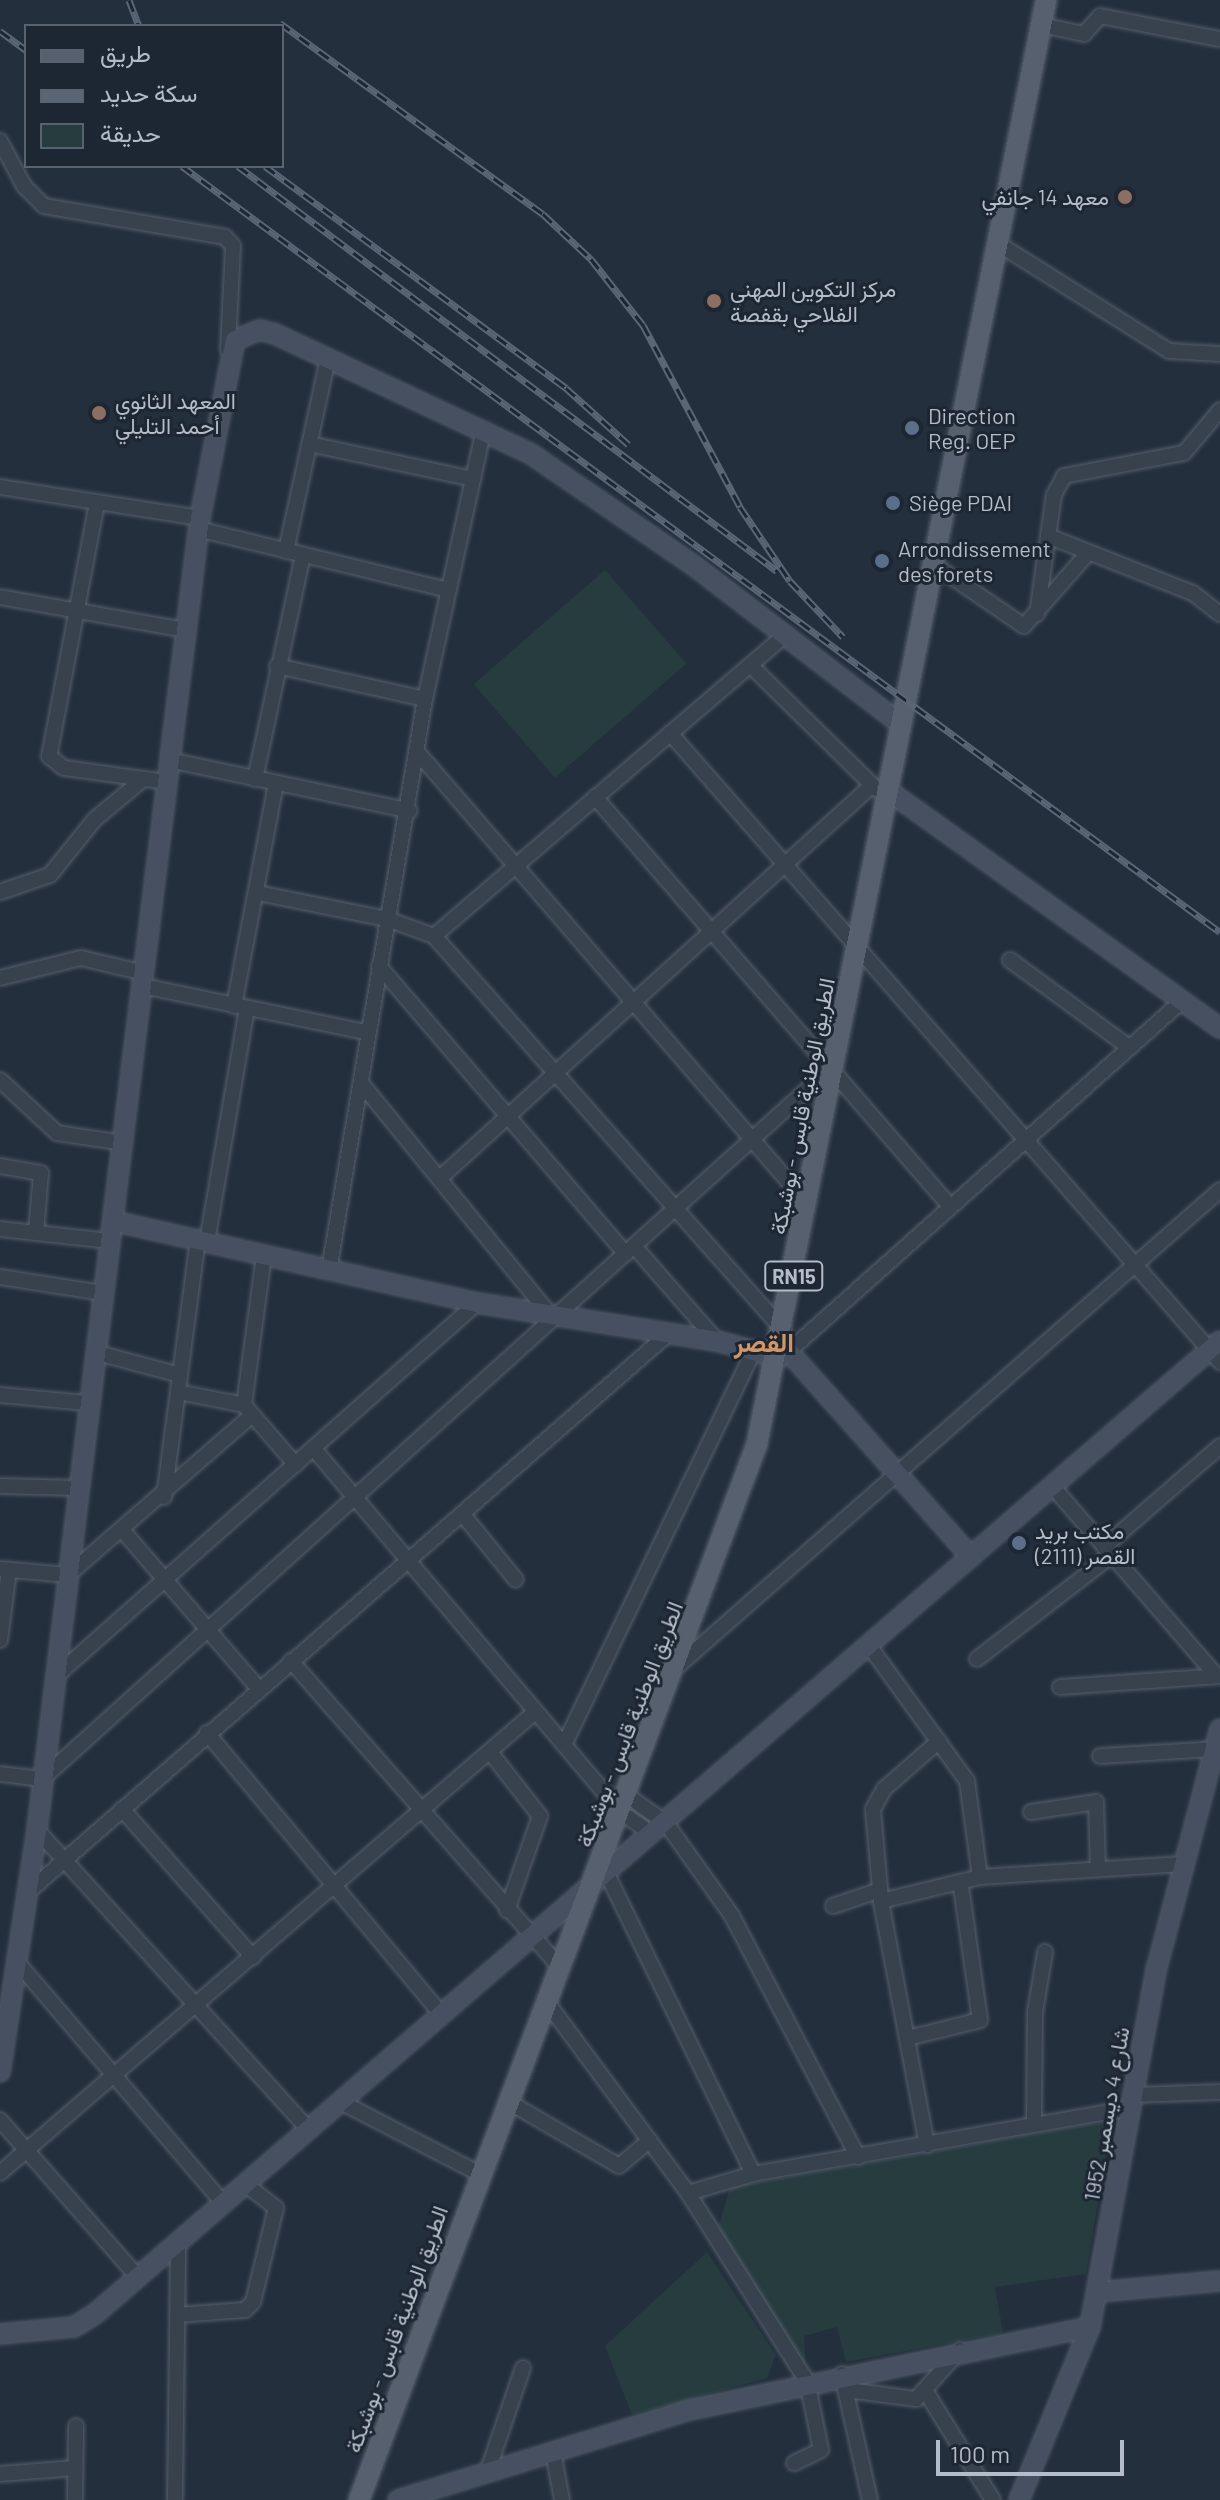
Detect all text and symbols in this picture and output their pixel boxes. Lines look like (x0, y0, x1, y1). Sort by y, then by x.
legend (24, 24, 284, 168)
text: طريق (100, 38, 151, 67)
text: سكة حديد (100, 78, 198, 107)
text: حديقة (100, 118, 161, 147)
place label: معهد 14 جانفي (981, 184, 1109, 210)
marker: معهد 14 جانفي (1116, 188, 1134, 206)
place label: مركز التكوين المهني الفلاحي بقفصة (730, 275, 896, 326)
marker: مركز التكوين المهني الفلاحي بقفصة (705, 292, 723, 310)
place label: المعهد الثانوي أحمد التليلي (115, 387, 236, 438)
place label: Direction Reg. OEP (928, 402, 1016, 454)
marker: المعهد الثانوي أحمد التليلي (90, 404, 108, 422)
marker: Direction Reg. OEP (903, 419, 921, 437)
place label: Siège PDAI (909, 490, 1012, 516)
marker: Siège PDAI (884, 494, 902, 512)
place label: Arrondissement des forets (898, 535, 1051, 586)
marker: Arrondissement des forets (873, 552, 891, 570)
street label: الطريق الوطنية قابس - بوشبكة (764, 976, 840, 1236)
road number: RN15 (764, 1260, 824, 1292)
district label: القصر (734, 1326, 794, 1358)
place label: مكتب بريد القصر (2111) (1035, 1517, 1135, 1568)
marker: مكتب بريد القصر (2111) (1010, 1534, 1028, 1552)
street label: الطريق الوطنية قابس - بوشبكة (570, 1598, 688, 1850)
street label: شارع 4 ديسمبر 1952 (1078, 2025, 1134, 2203)
street label: الطريق الوطنية قابس - بوشبكة (339, 2202, 453, 2456)
scale bar (940, 2424, 1128, 2474)
text: 100 m (950, 2439, 1010, 2468)

